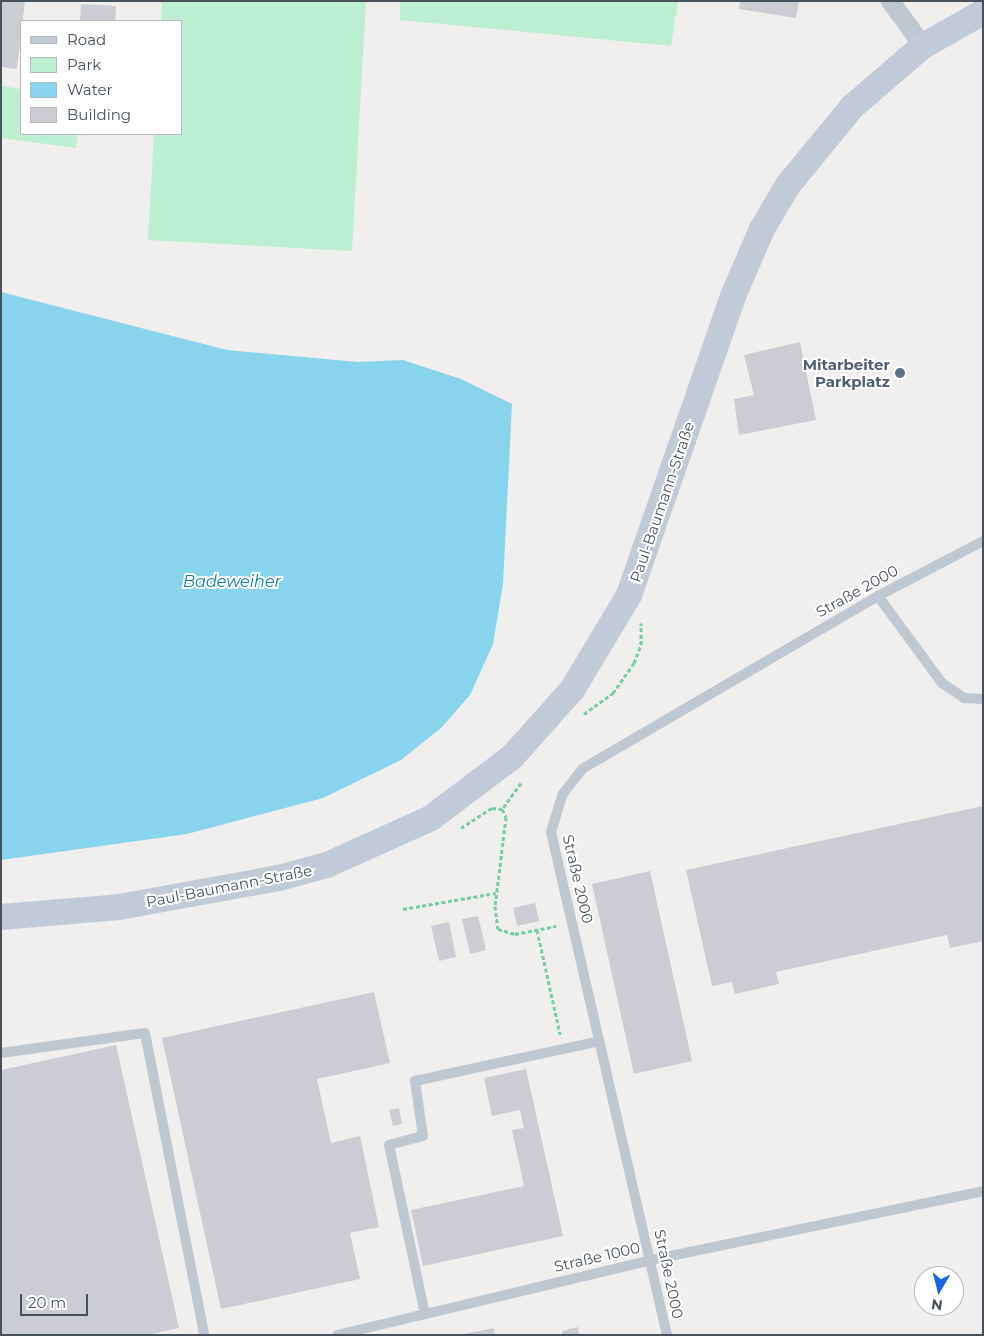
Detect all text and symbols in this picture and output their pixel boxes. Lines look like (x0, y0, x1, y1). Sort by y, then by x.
legend (20, 20, 182, 135)
text: Road (67, 30, 106, 49)
text: Park (67, 55, 101, 74)
text: Water (67, 80, 113, 99)
text: Building (67, 105, 131, 124)
place label: Mitarbeiter Parkplatz (803, 355, 890, 390)
marker: Mitarbeiter Parkplatz (894, 367, 906, 379)
street label: Paul-Baumann-Straße (626, 419, 698, 585)
street label: Straße 2000 (813, 561, 901, 621)
water label: Badeweiher (183, 572, 281, 592)
street label: Straße 2000 (559, 833, 597, 925)
street label: Paul-Baumann-Straße (145, 861, 313, 911)
street label: Straße 2000 (651, 1228, 687, 1320)
street label: Straße 1000 (552, 1238, 642, 1276)
north arrow (914, 1266, 964, 1316)
scale bar (22, 1284, 90, 1316)
text: 20 m (28, 1293, 66, 1312)
text: N (930, 1295, 944, 1315)

